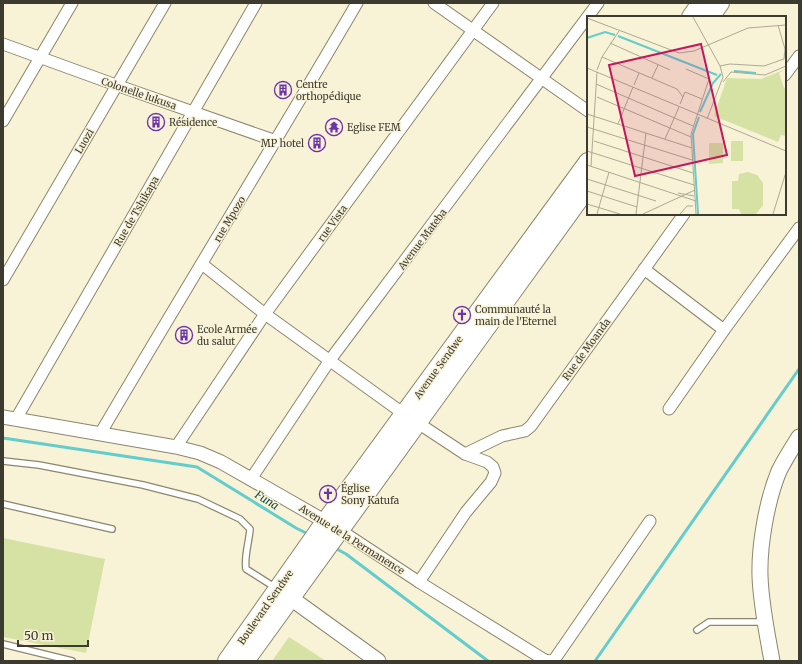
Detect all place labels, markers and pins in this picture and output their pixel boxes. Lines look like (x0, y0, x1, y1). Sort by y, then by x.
place label: Centre orthopédique (296, 78, 361, 103)
building icon: Centre orthopédique (273, 80, 293, 100)
building icon: Résidence (146, 112, 166, 132)
place label: Résidence (169, 116, 217, 129)
temple icon: Eglise FEM (324, 117, 344, 137)
place label: Eglise FEM (347, 121, 401, 134)
building icon: MP hotel (307, 133, 327, 153)
place label: MP hotel (261, 137, 304, 150)
place label: Communauté la main de l'Eternel (475, 303, 557, 328)
church icon: Communauté la main de l'Eternel (452, 305, 472, 325)
place label: Ecole Armée du salut (197, 323, 257, 348)
building icon: Ecole Armée du salut (174, 325, 194, 345)
place label: Église Sony Katufa (341, 481, 400, 507)
church icon: Église Sony Katufa (318, 484, 338, 504)

